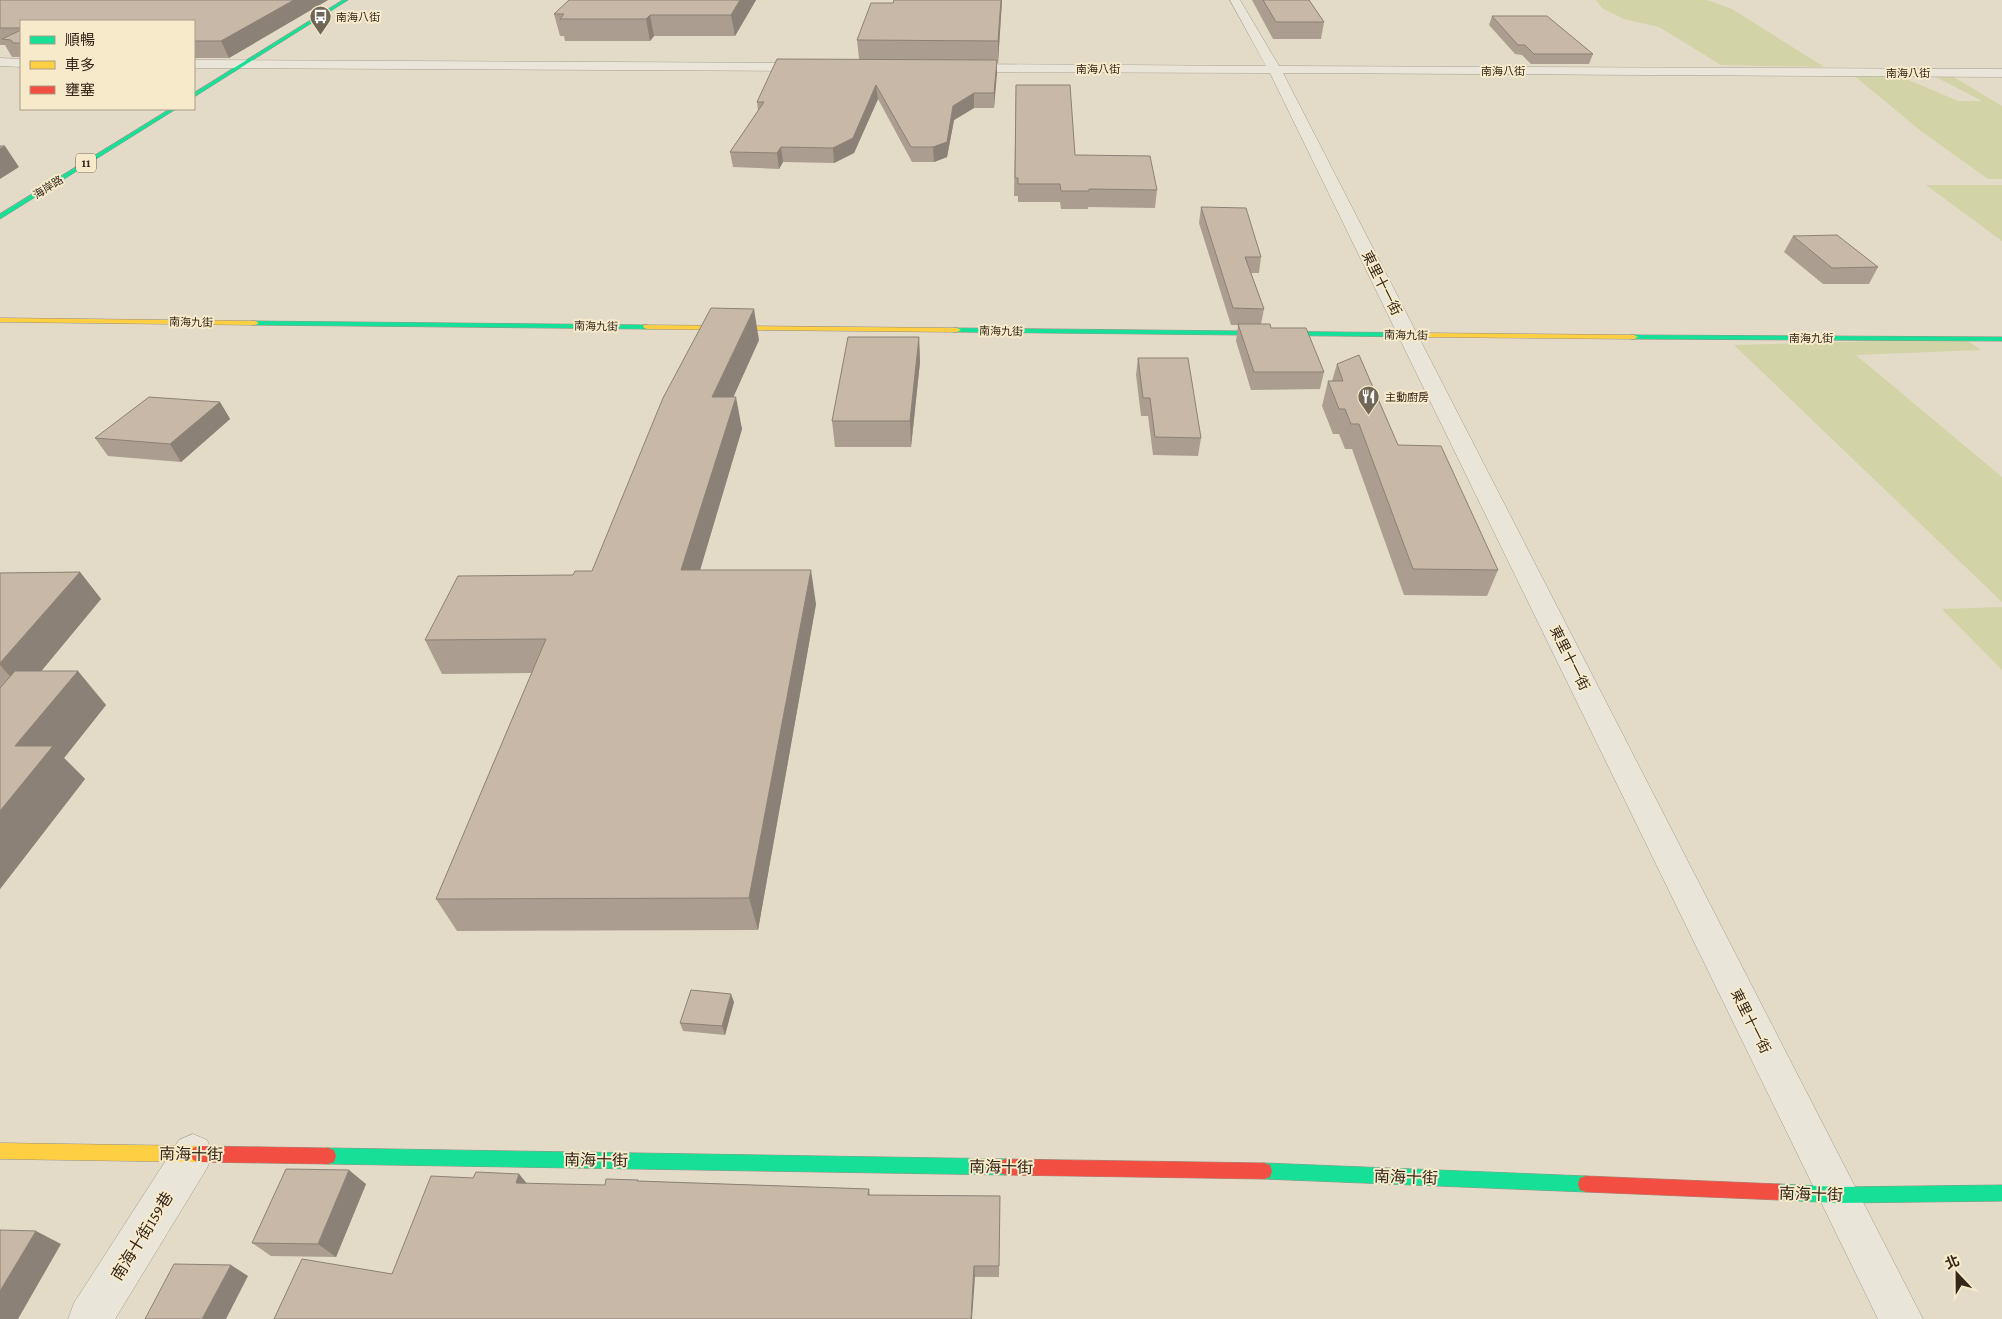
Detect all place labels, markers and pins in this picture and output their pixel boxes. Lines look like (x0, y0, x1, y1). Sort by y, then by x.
bus stop icon: 南海八街 (308, 5, 332, 36)
place label: 南海八街 (336, 11, 380, 23)
restaurant icon: 主動廚房 (1357, 385, 1381, 416)
place label: 主動廚房 (1385, 391, 1429, 403)

